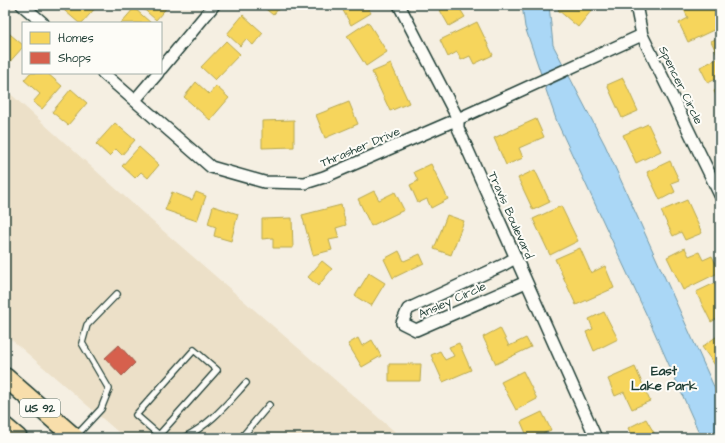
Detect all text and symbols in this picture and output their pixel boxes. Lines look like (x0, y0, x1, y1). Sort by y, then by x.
legend (22, 22, 162, 74)
text: Homes (58, 30, 94, 47)
street label: Spencer Circle (654, 43, 707, 128)
text: Shops (58, 50, 91, 67)
street label: Thrasher Drive (318, 123, 403, 172)
street label: Travis Boulevard (484, 169, 537, 262)
street label: Ansley Circle (416, 278, 490, 324)
district label: East Lake Park (631, 362, 698, 395)
road number: US 92 (20, 399, 60, 417)

